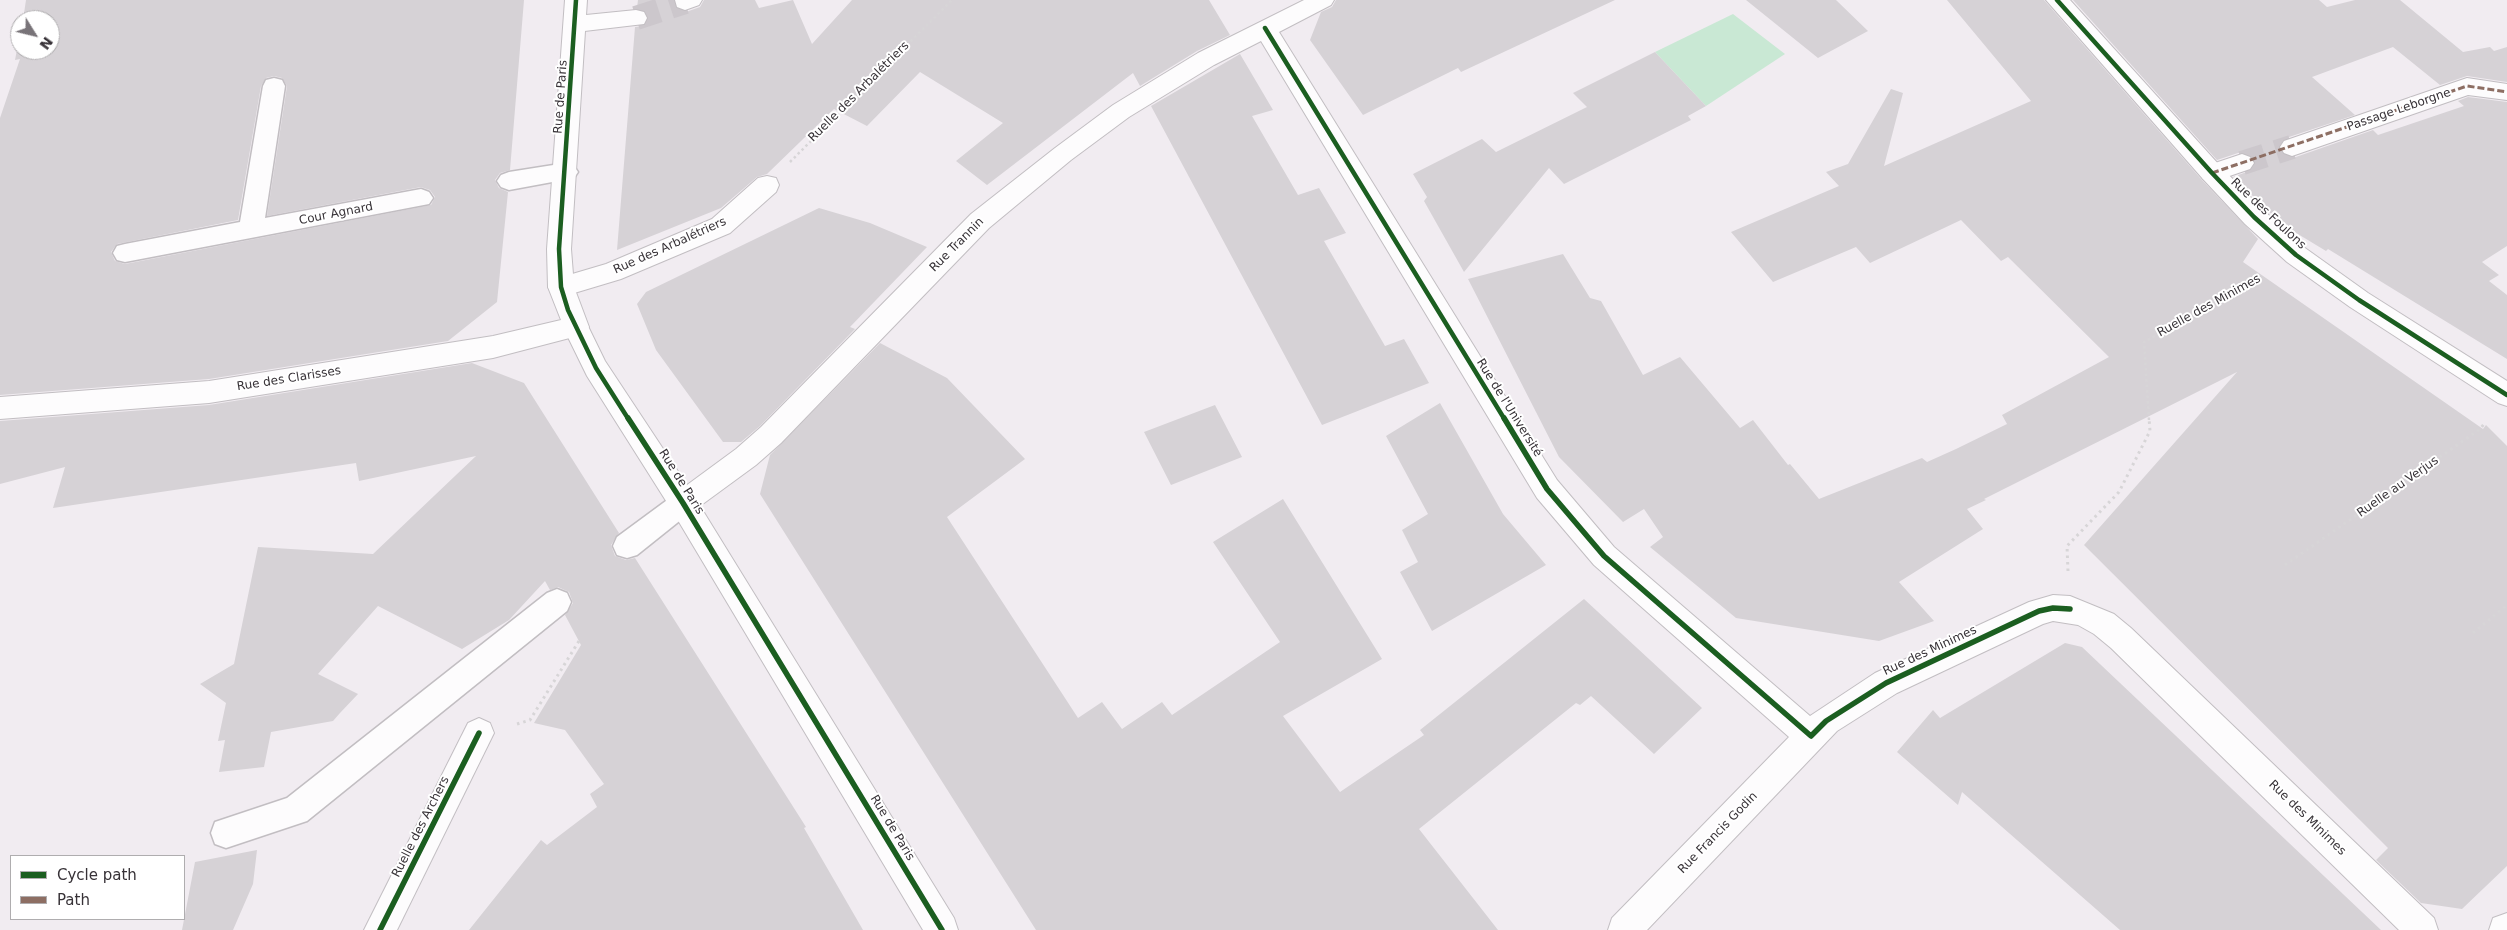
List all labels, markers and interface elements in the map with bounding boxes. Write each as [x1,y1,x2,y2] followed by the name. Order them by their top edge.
[10,10,60,60] north arrow
[36,34,56,53] text: N
[806,39,912,145] street label: Ruelle des Arbalétriers
[551,60,571,134] street label: Rue de Paris
[2345,85,2453,135] street label: Passage Leborgne
[2227,175,2309,253] street label: Rue des Foulons
[298,200,374,228] street label: Cour Agnard
[611,215,729,277] street label: Rue des Arbalétriers
[927,215,987,275] street label: Rue Trannin
[2155,272,2263,340] street label: Ruelle des Minimes
[1473,356,1545,460] street label: Rue de l'Université
[236,364,342,394] street label: Rue des Clarisses
[655,447,707,517] street label: Rue de Paris
[2354,454,2442,520] street label: Ruelle au Verjus
[1881,623,1979,679] street label: Rue des Minimes
[389,774,453,880] street label: Ruelle des Archers
[2265,778,2349,858] street label: Rue des Minimes
[1675,789,1761,877] street label: Rue Francis Godin
[867,793,917,863] street label: Rue de Paris
[10,855,185,920] legend
[57,866,137,884] text: Cycle path
[57,891,90,909] text: Path

